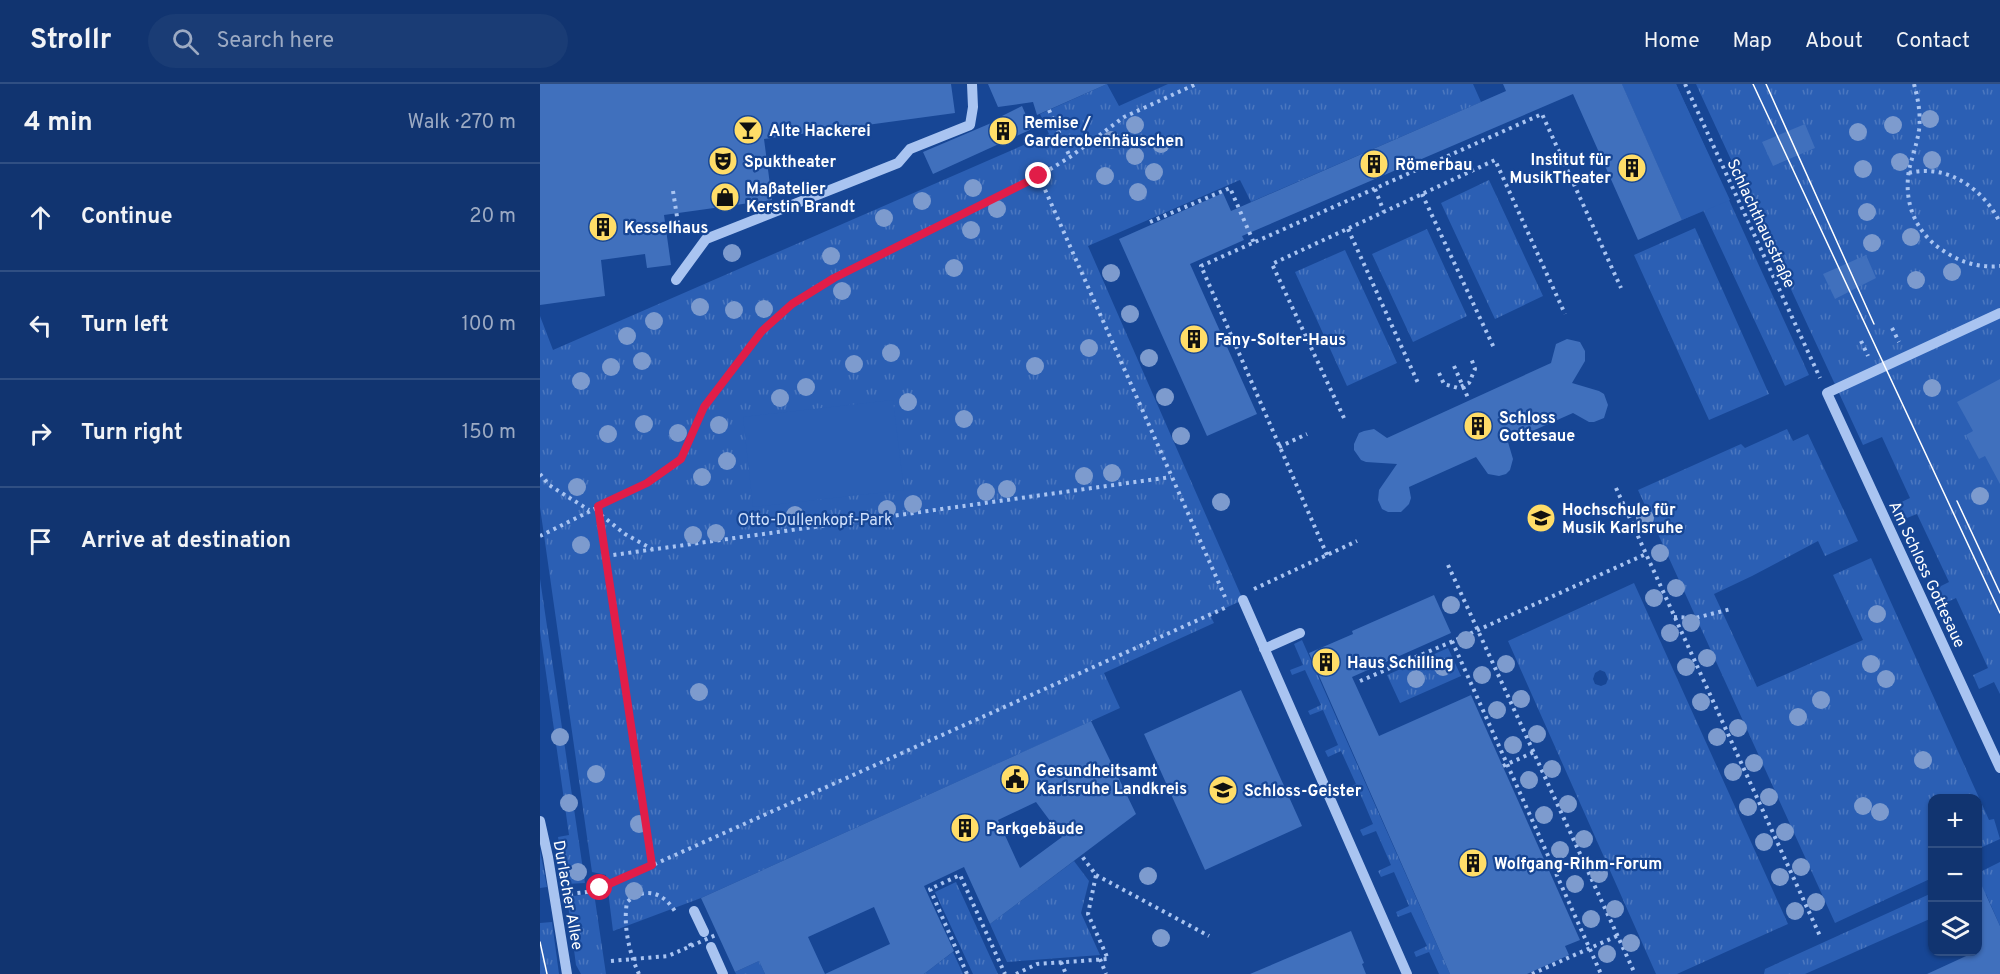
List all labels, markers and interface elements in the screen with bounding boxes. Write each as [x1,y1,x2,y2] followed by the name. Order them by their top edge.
[148,14,568,68] search box
[30,23,112,59] text: Strollr
[169,25,202,58] icon: search
[217,28,334,55] text: Search here
[1644,28,1700,55] text: Home
[1733,28,1772,55] text: Map
[1805,28,1863,55] text: About
[1896,28,1970,55] text: Contact
[24,107,93,140] text: 4 min
[408,110,516,136] text: Walk · 270 m
[732,114,764,146] bar icon: Alte Hackerei
[1024,114,1184,152] place label: Remise / Garderobenhäuschen
[987,115,1019,147] building icon: Remise / Garderobenhäuschen
[769,122,871,142] place label: Alte Hackerei
[707,145,739,177] theatre icon: Spuktheater
[1358,148,1390,180] building icon: Römerbau
[1510,151,1611,189] place label: Institut für MusikTheater
[1616,152,1648,184] building icon: Institut für MusikTheater
[744,153,837,173] place label: Spuktheater
[1395,156,1472,176] place label: Römerbau
[1722,156,1799,292] street label: Schlachthausstraße
[1025,162,1051,188] route end
[746,180,855,218] place label: Maßatelier Kerstin Brandt
[709,181,741,213] shop icon: Maßatelier Kerstin Brandt
[24,201,57,234] icon: ahead
[81,204,172,231] text: Continue
[469,204,516,230] text: 20 m
[587,211,619,243] building icon: Kesselhaus
[624,219,708,239] place label: Kesselhaus
[24,309,57,342] icon: left
[81,312,169,339] text: Turn left
[461,312,516,338] text: 100 m
[1178,323,1210,355] building icon: Fany-Solter-Haus
[1215,331,1346,351] place label: Fany-Solter-Haus
[1499,409,1575,447] place label: Schloss Gottesaue
[1462,410,1494,442] building icon: Schloss Gottesaue
[24,417,57,450] icon: right
[81,420,183,447] text: Turn right
[462,420,516,446] text: 150 m
[1883,498,1969,651] street label: Am Schloss Gottesaue
[1562,501,1683,539] place label: Hochschule für Musik Karlsruhe
[1525,502,1557,534] school or university icon: Hochschule für Musik Karlsruhe
[737,511,893,531] park label: Otto-Dullenkopf-Park
[24,525,57,558] icon: arrive
[81,528,291,555] text: Arrive at destination
[1310,646,1342,678] building icon: Haus Schilling
[1347,654,1454,674] place label: Haus Schilling
[1036,762,1187,800] place label: Gesundheitsamt Karlsruhe Landkreis
[999,763,1031,795] public building icon: Gesundheitsamt Karlsruhe Landkreis
[1207,774,1239,806] school or university icon: Schloss-Geister
[1244,782,1362,802] place label: Schloss-Geister
[1928,794,1982,956] map controls
[1928,794,1982,848] button: +
[949,812,981,844] building icon: Parkgebäude
[986,820,1084,840] place label: Parkgebäude
[548,839,587,952] street label: Durlacher Allee
[1457,847,1489,879] building icon: Wolfgang-Rihm-Forum
[1928,848,1982,902] button: −
[1494,855,1662,875] place label: Wolfgang-Rihm-Forum
[586,874,612,900] route start
[1928,902,1982,956] button: layers

